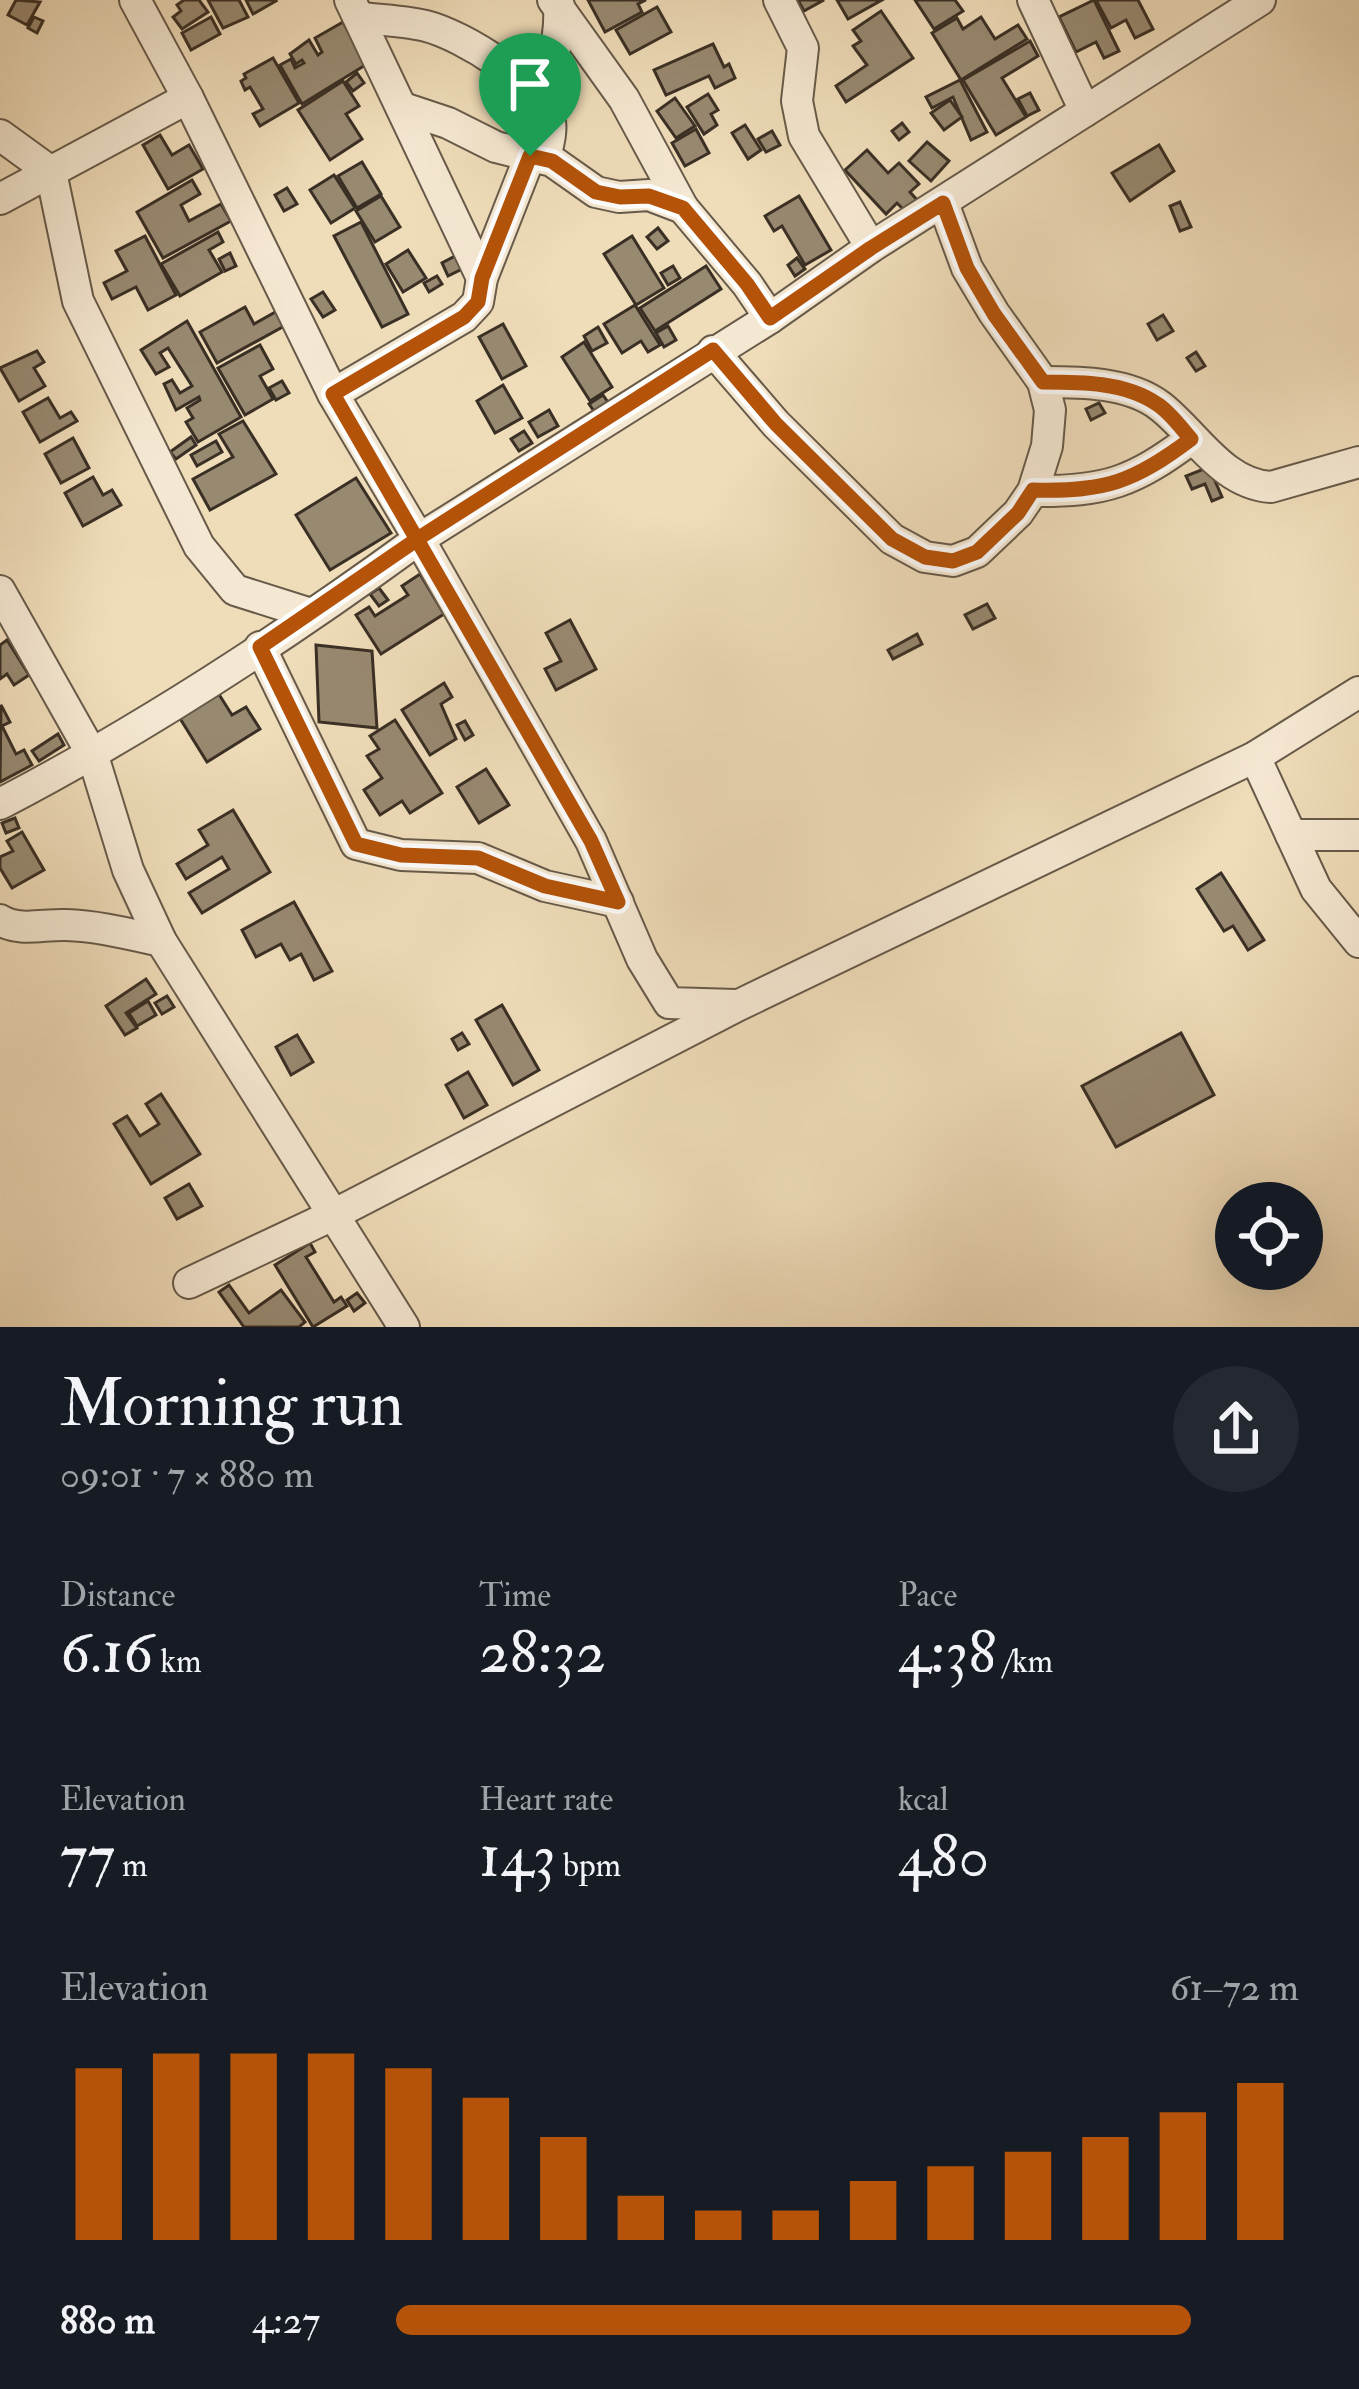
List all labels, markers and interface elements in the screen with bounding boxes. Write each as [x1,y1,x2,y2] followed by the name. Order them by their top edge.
[479,33,581,156] pin
[497,51,563,117] icon: arrive
[1215,1182,1323,1290] map controls
[1215,1182,1323,1290] button: locate
[60,1363,404,1446] text: Morning run
[1173,1366,1299,1492] button: share
[60,1450,314,1499] text: 09:01 · 7 × 880 m
[60,1575,175,1616] text: Distance
[479,1575,551,1616] text: Time
[898,1575,957,1616] text: Pace
[60,1616,153,1691] text: 6.16
[479,1616,606,1691] text: 28:32
[898,1616,996,1691] text: 4:38
[153,1641,202,1682] text: km
[996,1641,1053,1682] text: /km
[60,1779,186,1820] text: Elevation
[479,1779,613,1820] text: Heart rate
[898,1779,949,1820] text: kcal
[60,1820,115,1895] text: 77
[479,1820,556,1895] text: 143
[898,1820,989,1895] text: 480
[115,1845,148,1886] text: m
[556,1845,621,1886] text: bpm
[60,1963,209,2012] text: Elevation
[1170,1963,1299,2012] text: 61–72 m
[60,2296,155,2345] text: 880 m
[252,2296,320,2345] text: 4:27

